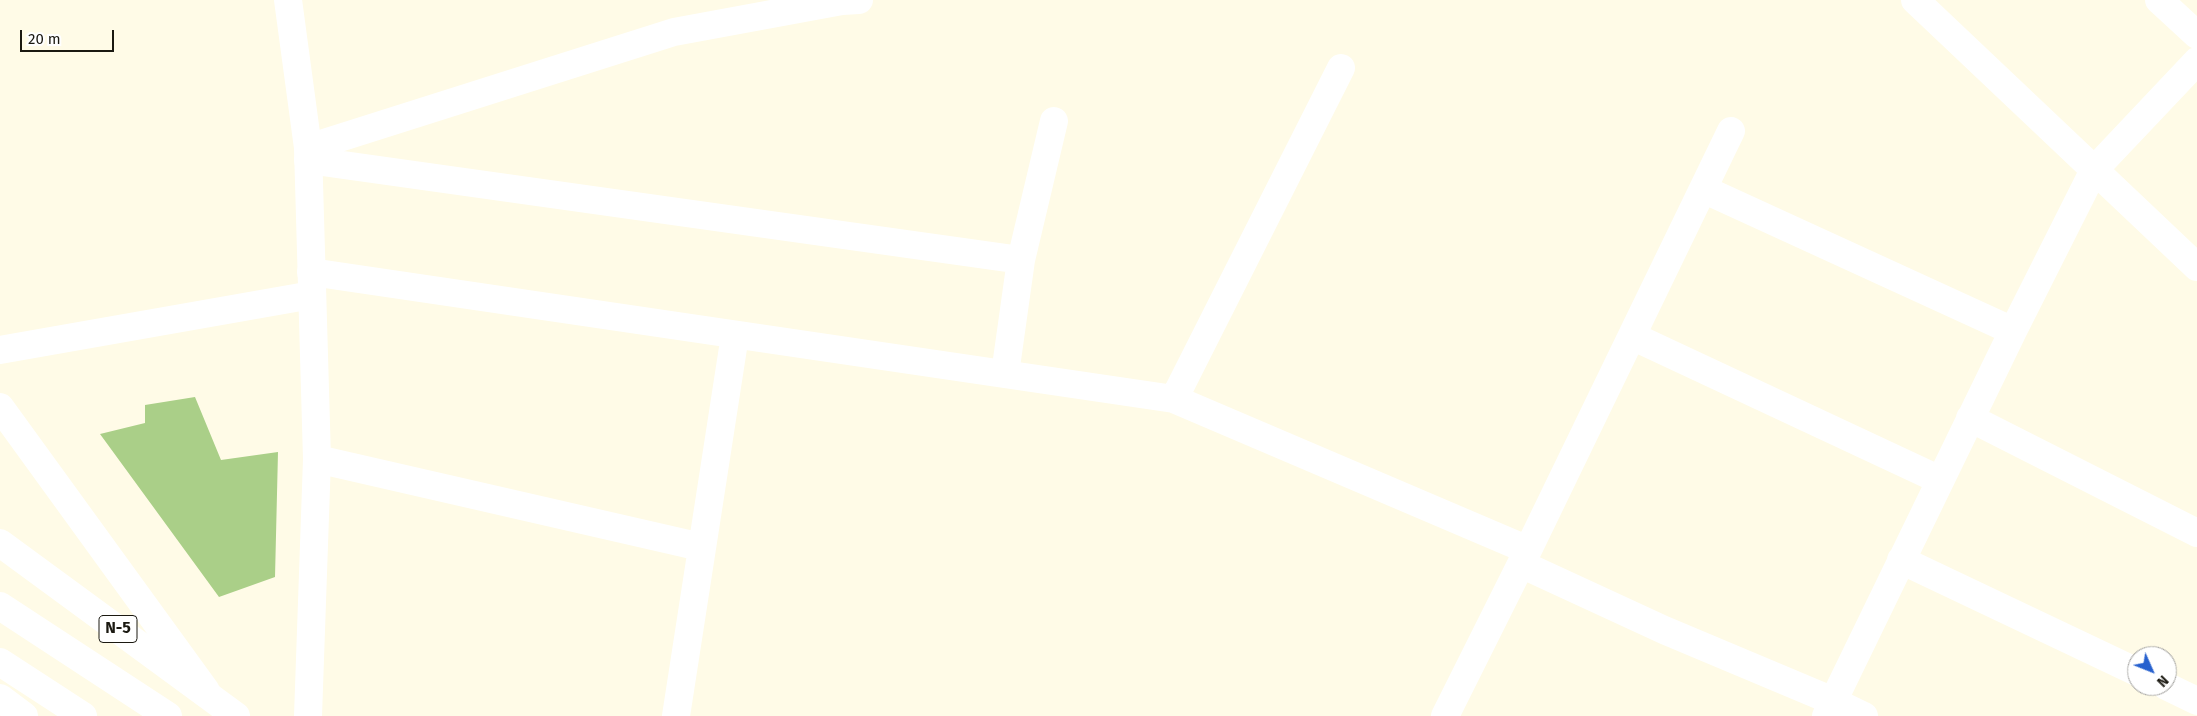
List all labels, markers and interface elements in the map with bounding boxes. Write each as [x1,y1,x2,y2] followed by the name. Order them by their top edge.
[22,20,116,52] scale bar
[28,30,61,48] text: 20 m
[99,616,137,642] road number: N-5
[2127,646,2177,696] north arrow
[2153,672,2172,690] text: N

